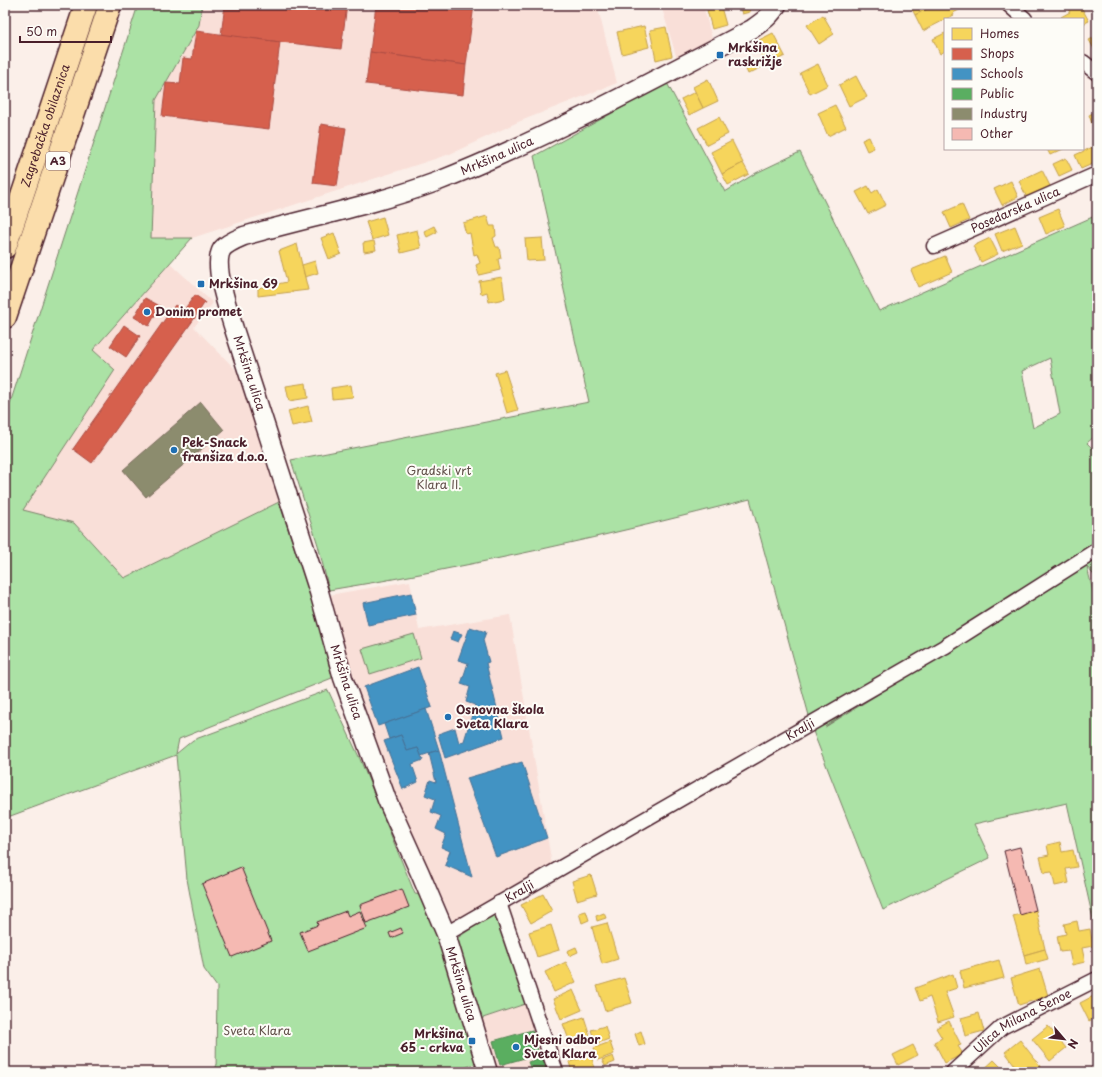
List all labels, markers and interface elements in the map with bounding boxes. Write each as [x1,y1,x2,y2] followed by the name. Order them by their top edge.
[20,18,111,44] scale bar
[944,18,1084,150] legend
[26,22,57,40] text: 50 m
[980,24,1019,42] text: Homes
[728,38,782,70] place label: Mrkšina raskrižje
[980,44,1015,62] text: Shops
[715,50,725,60] marker: Mrkšina raskrižje
[16,61,74,189] street label: Zagrebačka obilaznica
[980,64,1024,82] text: Schools
[980,84,1014,102] text: Public
[980,104,1028,122] text: Industry
[980,124,1013,142] text: Other
[457,131,536,179] street label: Mrkšina ulica
[46,152,70,170] road number: A3
[968,181,1063,237] street label: Posedarska ulica
[209,274,278,292] place label: Mrkšina 69
[196,279,206,289] marker: Mrkšina 69
[155,302,242,320] place label: Donim promet
[142,307,152,317] marker: Donim promet
[229,333,271,413] street label: Mrkšina ulica
[182,433,268,465] place label: Pek-Snack franšiza d.o.o.
[169,445,179,455] marker: Pek-Snack franšiza d.o.o.
[407,461,472,493] park label: Gradski vrt Klara II.
[326,642,368,722] street label: Mrkšina ulica
[456,700,544,732] place label: Osnovna škola Sveta Klara
[443,712,453,722] marker: Osnovna škola Sveta Klara
[782,713,818,744] street label: Kralji
[501,875,537,906] street label: Kralji
[442,944,482,1024] street label: Mrkšina ulica
[969,983,1074,1057] street label: Ulica Milana Šenoe
[1044,1019,1084,1059] north arrow
[223,1021,291,1039] park label: Sveta Klara
[400,1024,465,1056] place label: Mrkšina 65 - crkva
[524,1030,601,1062] place label: Mjesni odbor Sveta Klara
[467,1036,477,1046] marker: Mrkšina 65 - crkva
[1064,1036,1083,1052] text: N
[511,1042,521,1052] marker: Mjesni odbor Sveta Klara

